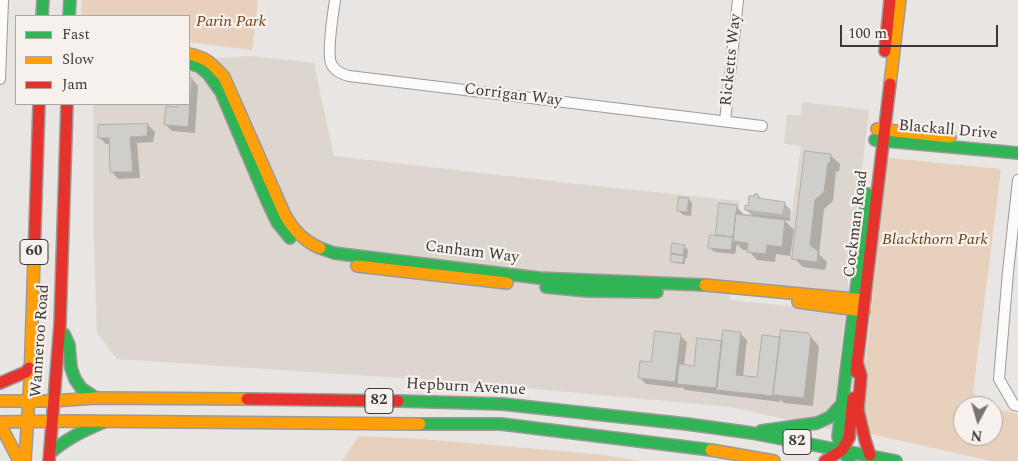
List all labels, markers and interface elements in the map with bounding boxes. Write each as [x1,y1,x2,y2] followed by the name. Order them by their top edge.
[196,13,266,33] park label: Parin Park
[718,13,746,107] street label: Ricketts Way
[15,15,190,105] legend
[843,15,1000,47] scale bar
[848,22,887,45] text: 100 m
[62,23,90,46] text: Fast
[62,48,94,71] text: Slow
[62,73,88,96] text: Jam
[463,80,563,112] street label: Corrigan Way
[898,117,998,145] street label: Blackall Drive
[841,169,873,279] street label: Cockman Road
[882,231,988,251] park label: Blackthorn Park
[424,238,520,268] street label: Canham Way
[20,240,48,264] road number: 60
[27,284,55,398] street label: Wanneroo Road
[406,375,526,401] street label: Hepburn Avenue
[365,388,393,414] road number: 82
[953,396,1003,446] north arrow
[970,424,983,446] text: N
[783,430,811,454] road number: 82

